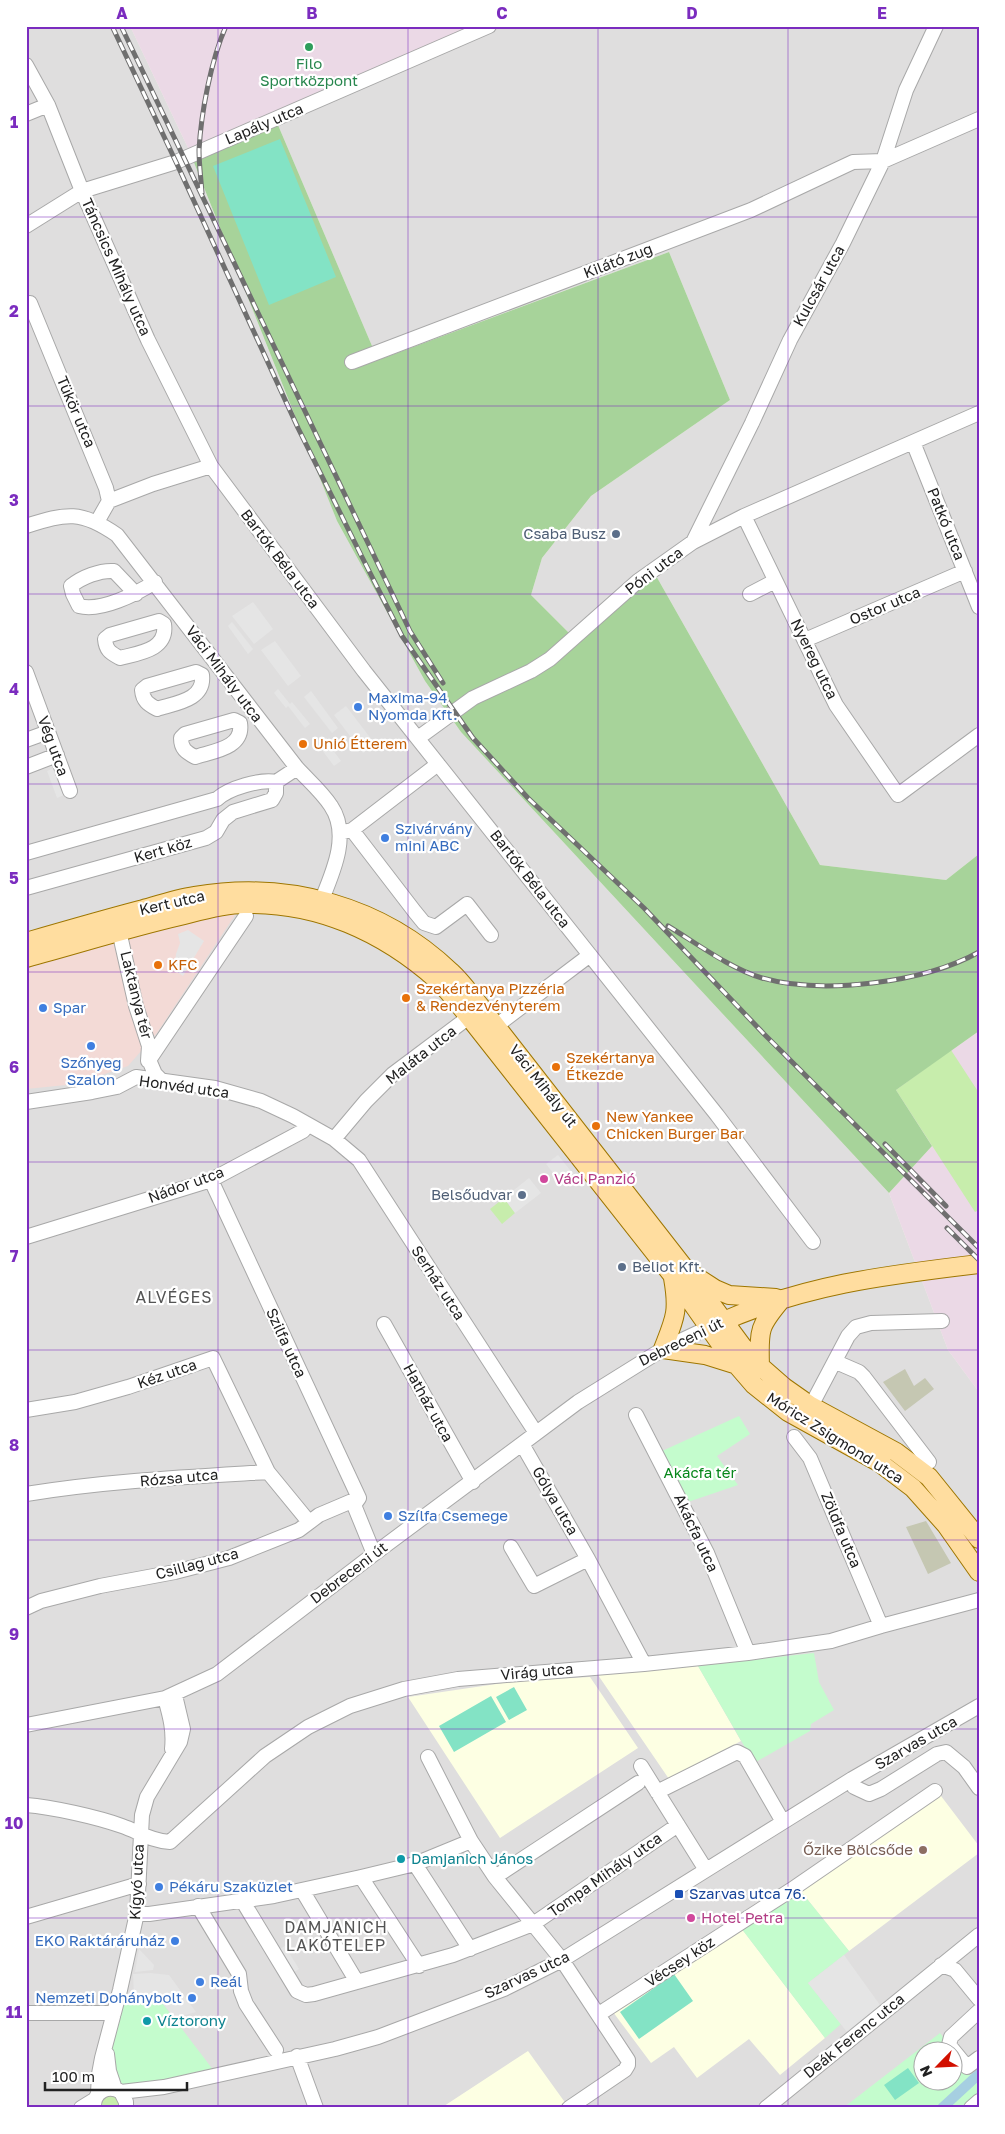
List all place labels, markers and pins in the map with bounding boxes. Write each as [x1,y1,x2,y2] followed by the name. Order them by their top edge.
[303,41,315,53] marker: Filo Sportközpont
[260,54,358,89] place label: Filo Sportközpont
[523,524,606,542] place label: Csaba Busz
[610,528,622,540] marker: Csaba Busz
[368,688,458,723] place label: Maxima-94 Nyomda Kft.
[352,701,364,713] marker: Maxima-94 Nyomda Kft.
[313,734,407,752] place label: Unió Étterem
[297,738,309,750] marker: Unió Étterem
[395,819,473,854] place label: Szivárvány mini ABC
[379,832,391,844] marker: Szivárvány mini ABC
[168,955,197,973] place label: KFC
[152,959,164,971] marker: KFC
[416,979,565,1014] place label: Szekértanya Pizzéria & Rendezvényterem
[400,992,412,1004] marker: Szekértanya Pizzéria & Rendezvényterem
[53,998,86,1016] place label: Spar
[37,1002,49,1014] marker: Spar
[85,1040,97,1052] marker: Szőnyeg Szalon
[566,1048,655,1083] place label: Szekértanya Étkezde
[60,1053,122,1088] place label: Szőnyeg Szalon
[550,1061,562,1073] marker: Szekértanya Étkezde
[606,1107,744,1142] place label: New Yankee Chicken Burger Bar
[590,1120,602,1132] marker: New Yankee Chicken Burger Bar
[554,1169,636,1187] place label: Váci Panzió
[538,1173,550,1185] marker: Váci Panzió
[431,1185,512,1203] place label: Belsőudvar
[516,1189,528,1201] marker: Belsőudvar
[632,1257,705,1275] place label: Beliot Kft.
[616,1261,628,1273] marker: Beliot Kft.
[398,1506,508,1524] place label: Szílfa Csemege
[382,1510,394,1522] marker: Szílfa Csemege
[803,1840,913,1858] place label: Őzike Bölcsőde
[917,1844,929,1856] marker: Őzike Bölcsőde
[411,1849,533,1867] place label: Damjanich János
[395,1853,407,1865] marker: Damjanich János
[169,1877,293,1895] place label: Pékáru Szaküzlet
[153,1881,165,1893] marker: Pékáru Szaküzlet
[689,1884,806,1902] place label: Szarvas utca 76.
[673,1888,685,1900] marker: Szarvas utca 76.
[701,1908,783,1926] place label: Hotel Petra
[685,1912,697,1924] marker: Hotel Petra
[35,1931,165,1949] place label: EKO Raktáráruház
[169,1935,181,1947] marker: EKO Raktáráruház
[210,1972,242,1990] place label: Reál
[194,1976,206,1988] marker: Reál
[35,1988,182,2006] place label: Nemzeti Dohánybolt
[186,1992,198,2004] marker: Nemzeti Dohánybolt
[157,2011,227,2029] place label: Víztorony
[141,2015,153,2027] marker: Víztorony

